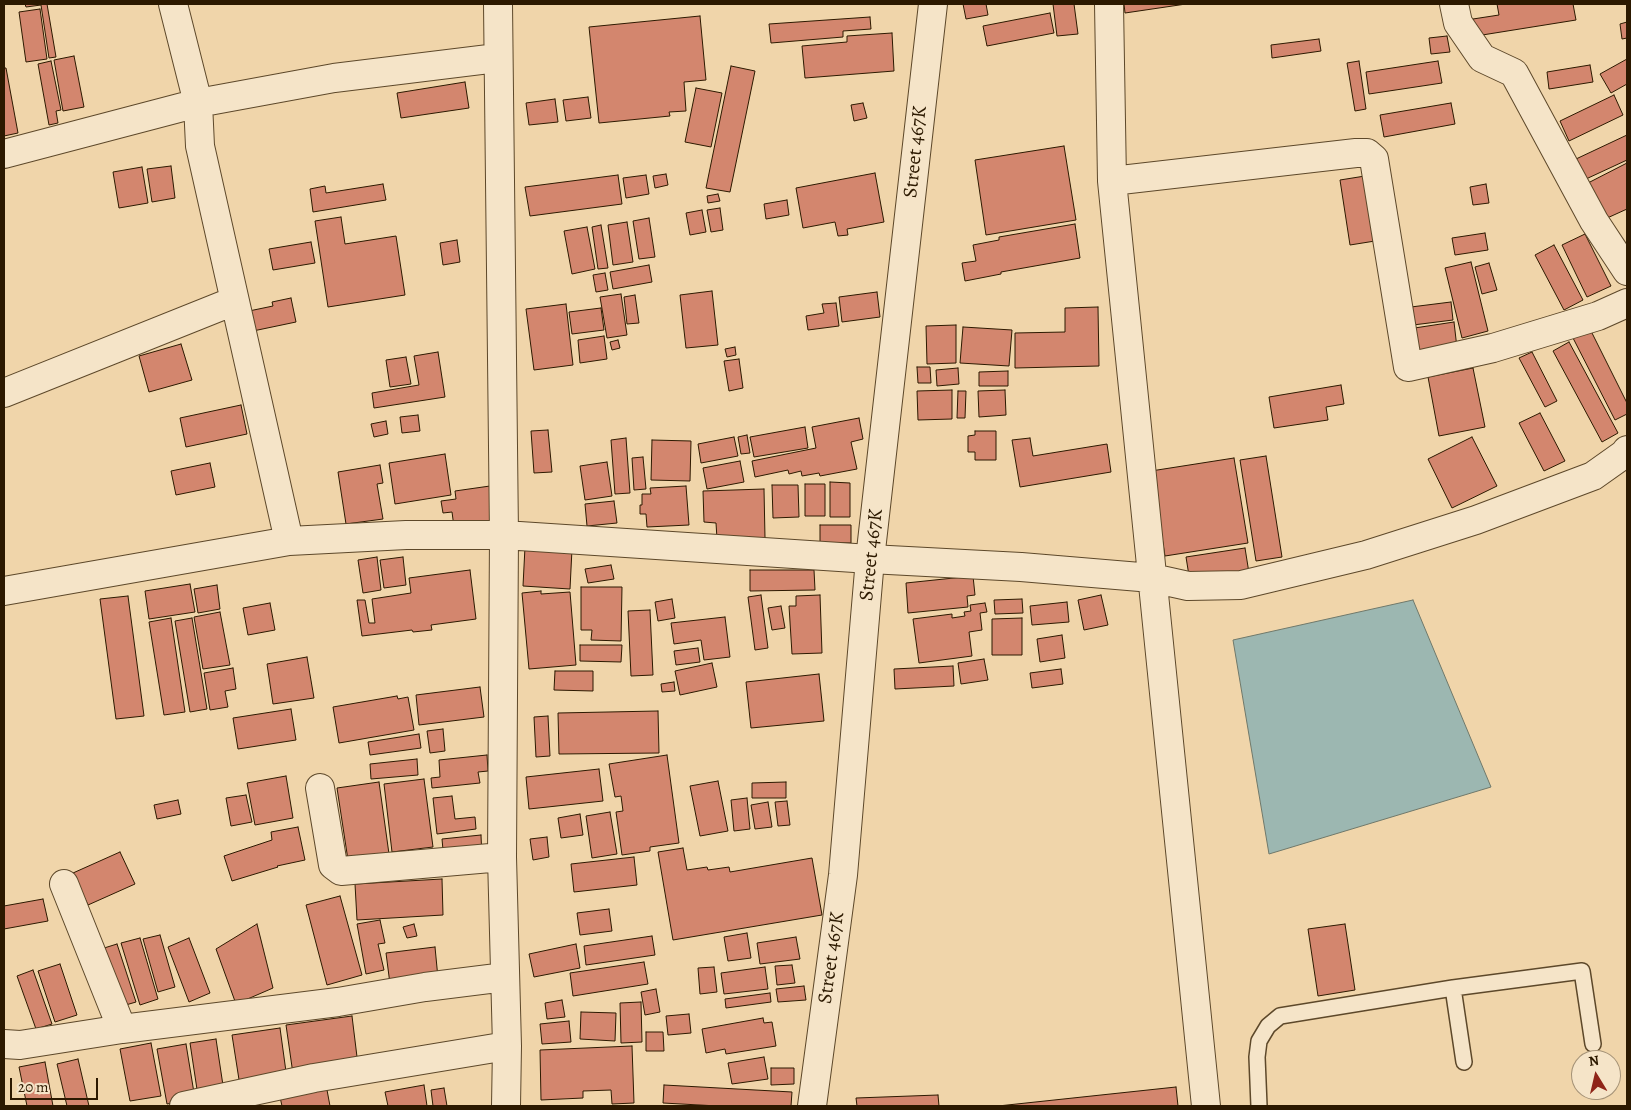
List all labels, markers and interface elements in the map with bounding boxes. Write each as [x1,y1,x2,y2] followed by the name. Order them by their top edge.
[899,105,933,199] street label: Street 467K
[855,508,889,602] street label: Street 467K
[814,911,850,1005] street label: Street 467K
[1571,1050,1621,1100] north arrow
[1587,1050,1600,1071] text: N
[12,1068,100,1100] scale bar
[18,1077,49,1097] text: 20 m

